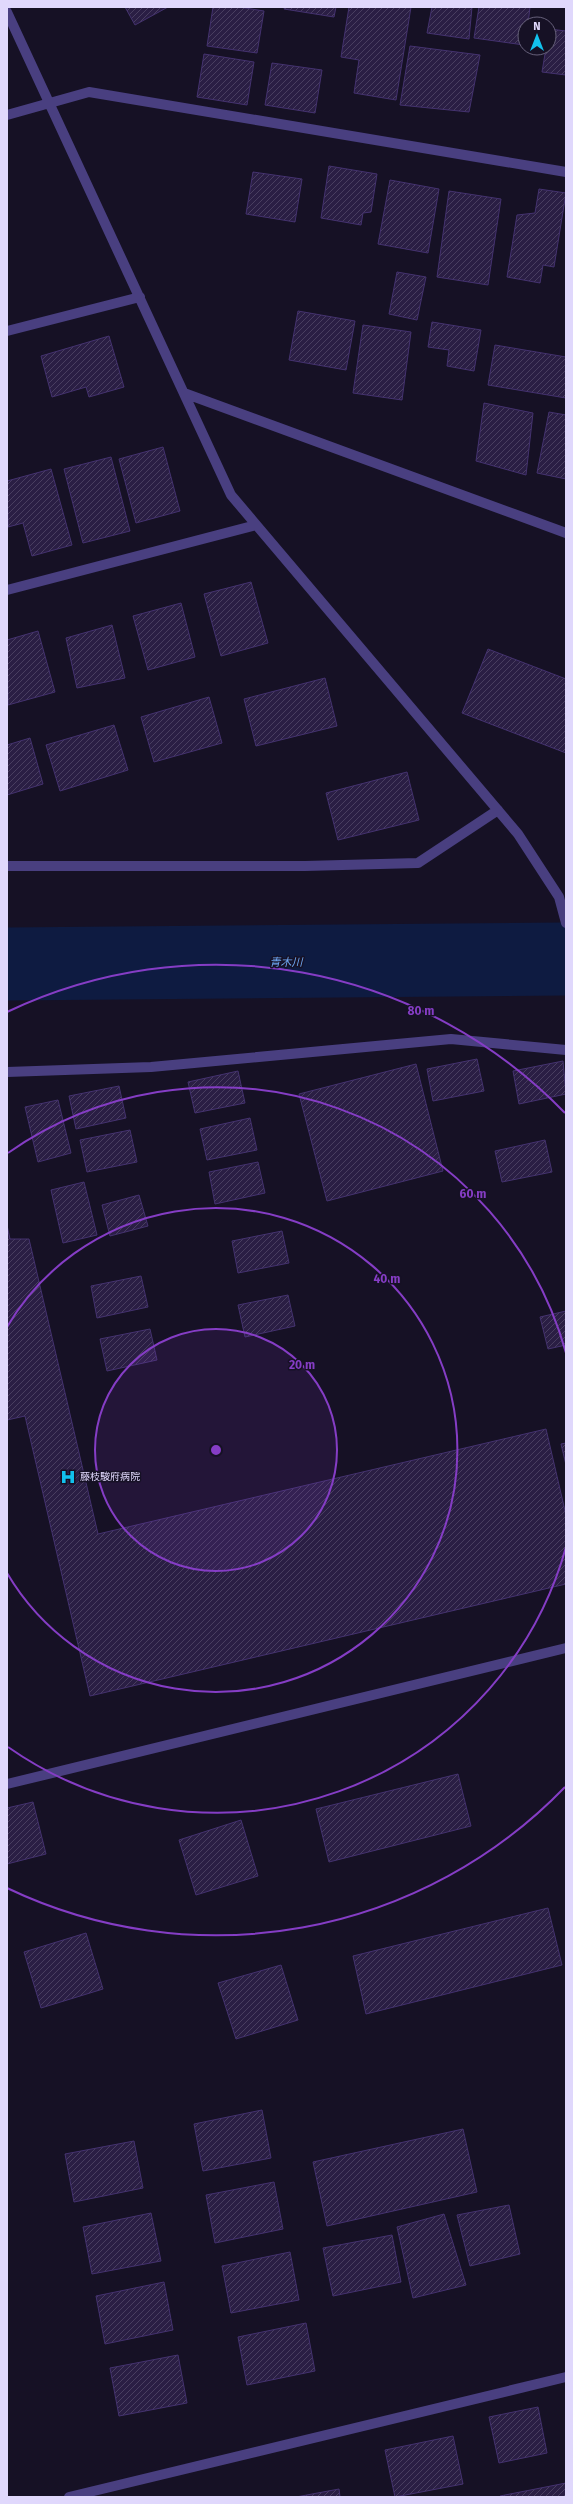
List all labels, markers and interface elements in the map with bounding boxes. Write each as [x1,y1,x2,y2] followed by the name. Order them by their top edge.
[517,16,557,56] north arrow
[533,20,541,33] text: N
[270,956,303,969] water label: 青木川
[408,1004,434,1018] text: 80 m
[460,1187,486,1201] text: 60 m
[374,1272,400,1286] text: 40 m
[289,1358,315,1372] text: 20 m
[209,1443,223,1457] centre of rings
[59,1468,77,1486] hospital icon: 藤枝駿府病院
[80,1471,140,1483] place label: 藤枝駿府病院

